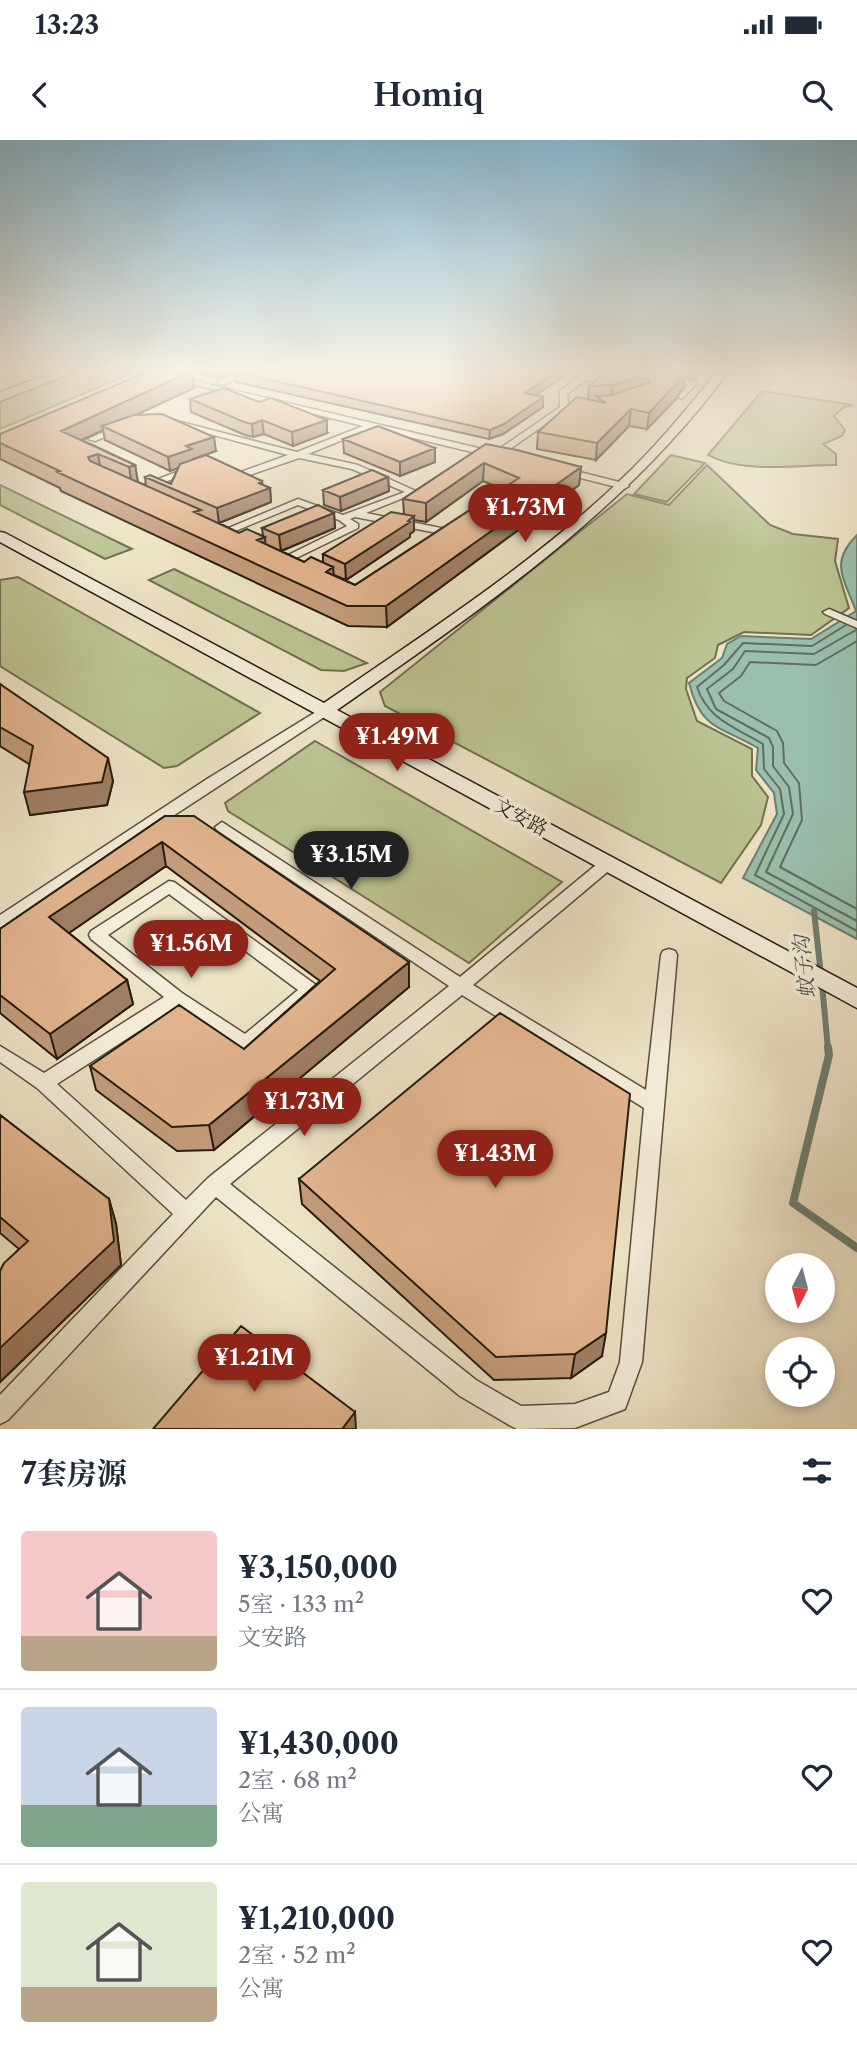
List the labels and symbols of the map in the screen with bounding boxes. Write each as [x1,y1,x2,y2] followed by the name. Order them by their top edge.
[468,484,582,544] pin: ¥1.73M
[340,714,454,773] pin: ¥1.49M
[490,793,552,841] street label: 文安路
[294,832,408,891] pin: ¥3.15M
[134,920,248,980] pin: ¥1.56M
[788,931,820,1000] water label: 蚊子沟
[247,1079,361,1138] pin: ¥1.73M
[438,1130,552,1190] pin: ¥1.43M
[765,1253,835,1323] north arrow
[197,1334,311,1394] pin: ¥1.21M

